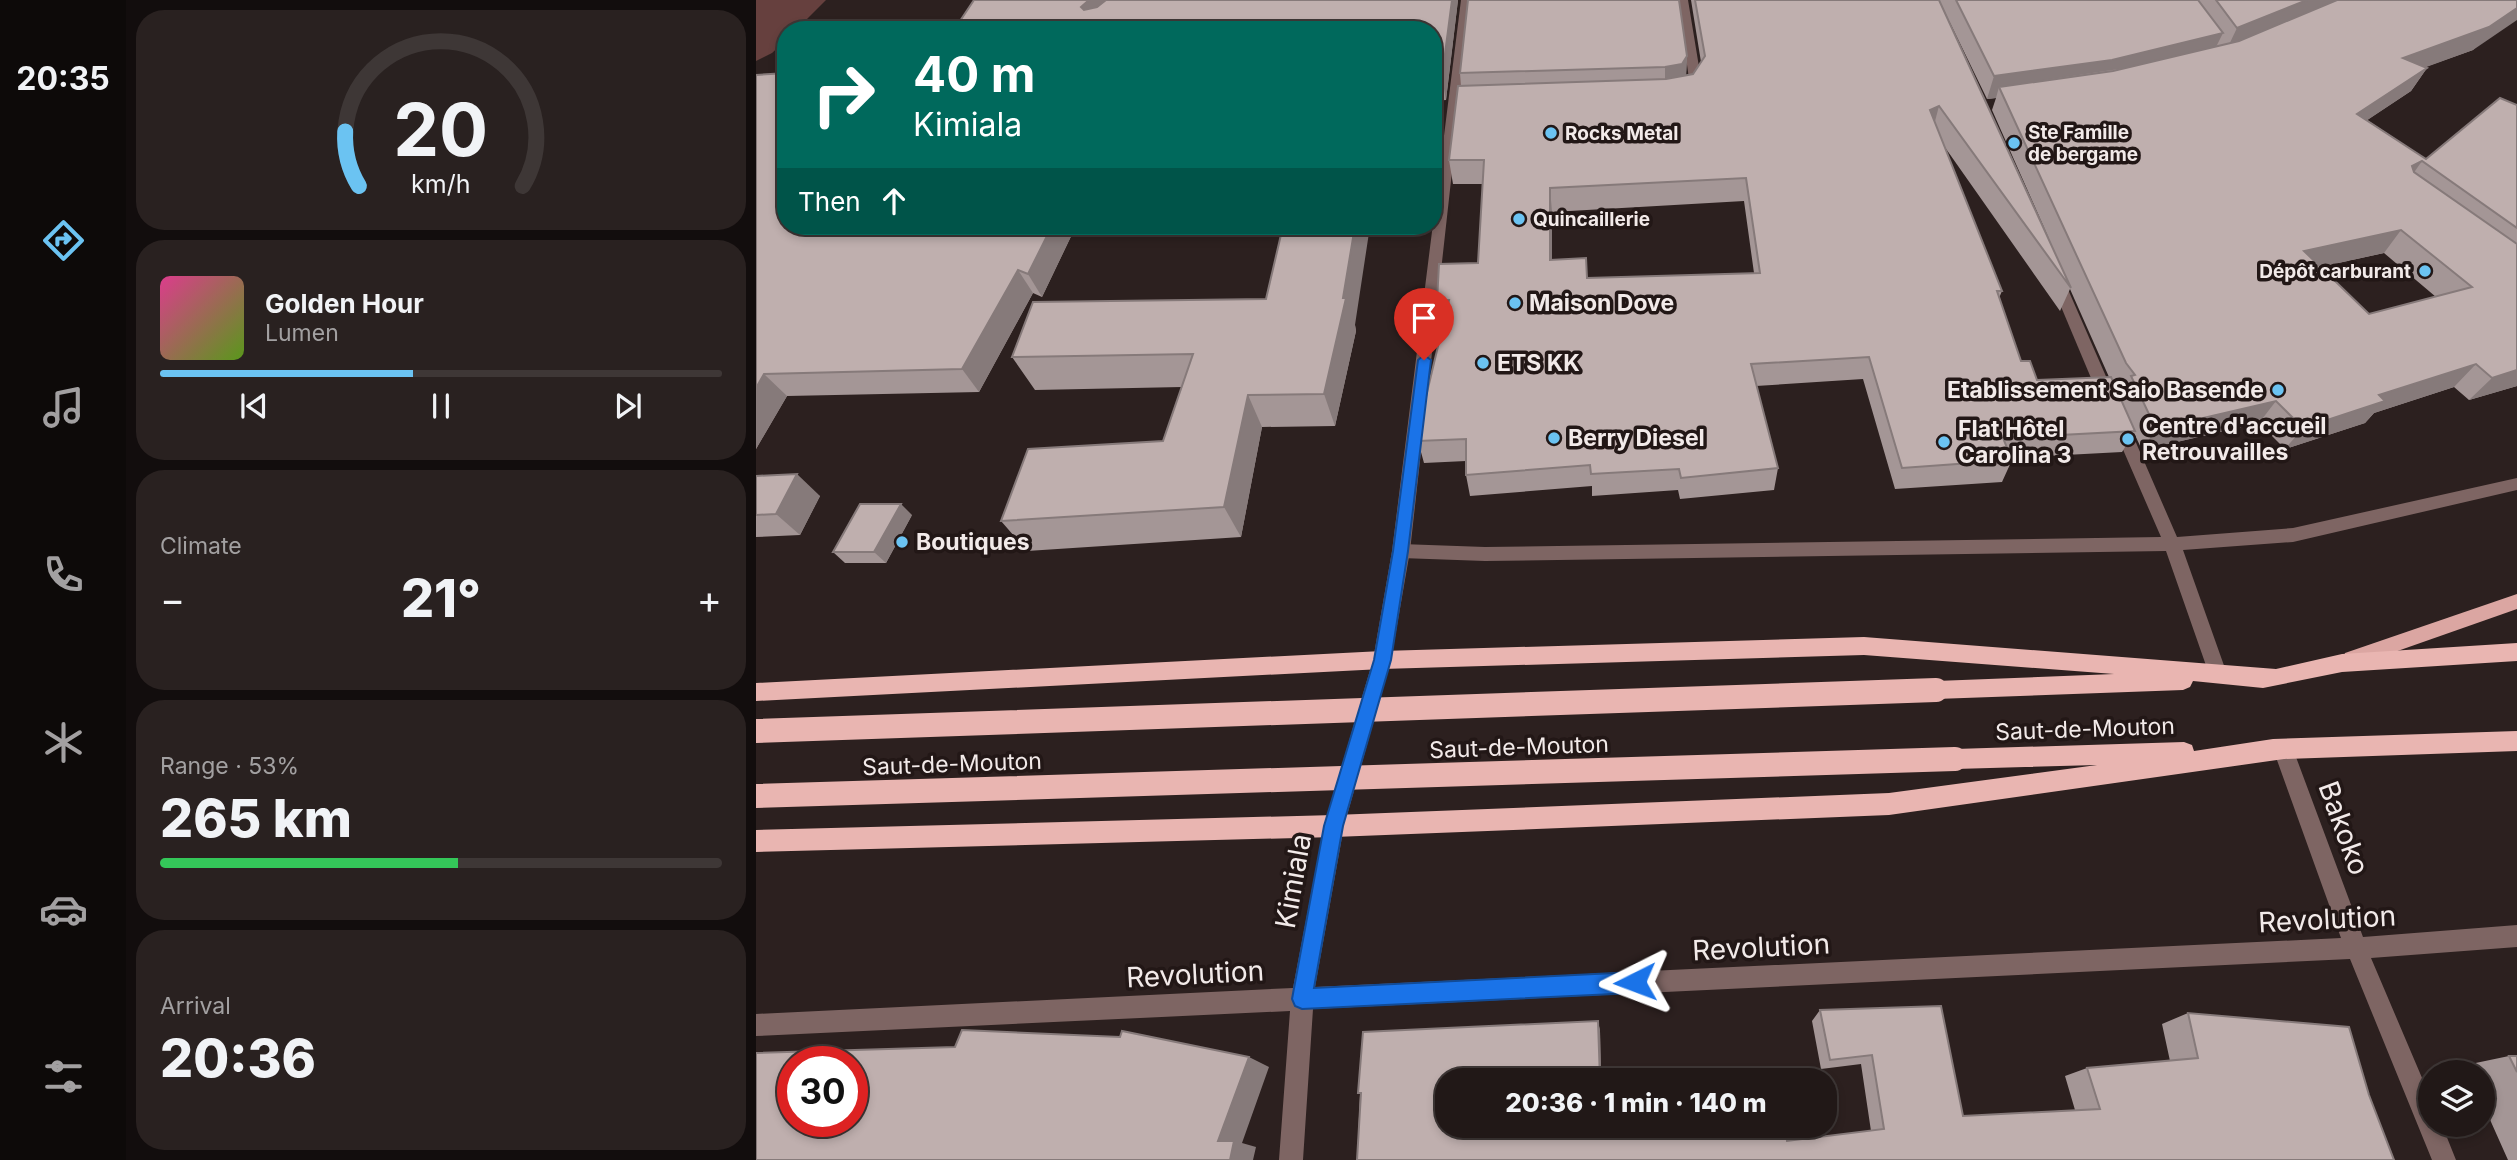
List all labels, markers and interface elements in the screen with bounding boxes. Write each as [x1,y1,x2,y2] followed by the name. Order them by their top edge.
[913,45,1036,104] text: 40 m
[798,49,889,140] icon: right
[16,59,110,98] text: 20:35
[394,85,488,174] text: 20
[913,105,1022,144] text: Kimiala
[2028,121,2138,166] place label: Ste Famille de bergame
[1565,122,1679,145] place label: Rocks Metal
[1543,125,1559,141] marker: Rocks Metal
[2006,135,2022,151] marker: Ste Famille de bergame
[411,169,471,199] text: km/h
[875,182,913,220] icon: ahead
[798,186,861,217] text: Then
[1533,208,1650,231] place label: Quincaillerie
[1511,211,1527,227] marker: Quincaillerie
[39,216,88,265] icon: directions
[2259,260,2411,283] place label: Dépôt carburant
[2417,263,2433,279] marker: Dépôt carburant
[265,288,424,319] text: Golden Hour
[1394,288,1454,360] pin
[1529,289,1674,317] place label: Maison Dove
[1507,295,1523,311] marker: Maison Dove
[1405,299,1443,337] icon: arrive
[265,319,339,347] text: Lumen
[1497,349,1580,377] place label: ETS KK
[1475,355,1491,371] marker: ETS KK
[1947,376,2264,404] place label: Etablissement Saio Basende
[2270,382,2286,398] marker: Etablissement Saio Basende
[39,383,88,432] icon: music
[235,387,273,425] icon: previous
[422,387,460,425] icon: pause
[609,387,647,425] icon: next
[2142,412,2327,466] place label: Centre d'accueil Retrouvailles
[1958,415,2072,469] place label: Flat Hôtel Carolina 3
[1568,424,1705,452] place label: Berry Diesel
[1546,430,1562,446] marker: Berry Diesel
[2120,431,2136,447] marker: Centre d'accueil Retrouvailles
[1936,434,1952,450] marker: Flat Hôtel Carolina 3
[916,528,1030,556] place label: Boutiques
[160,532,242,560] text: Climate
[894,534,910,550] marker: Boutiques
[39,550,88,599] icon: phone
[401,567,481,630] text: 21°
[160,576,185,622] text: −
[697,576,722,622] text: +
[1995,712,2175,746] street label: Saut-de-Mouton
[39,718,88,767] icon: climate
[1429,730,1609,764] street label: Saut-de-Mouton
[862,747,1042,781] street label: Saut-de-Mouton
[160,752,299,780] text: Range · 53%
[2311,777,2377,879] street label: Bakoko
[160,787,352,850] text: 265 km
[1268,831,1318,931] street label: Kimiala
[39,885,88,934] icon: car
[2257,898,2397,940] street label: Revolution
[1691,926,1831,968] street label: Revolution
[1598,945,1672,1019] position arrow
[1125,953,1265,995] street label: Revolution
[160,992,231,1020] text: Arrival
[160,1027,316,1090] text: 20:36
[777,1046,868,1137] speed limit sign: 30
[39,1052,88,1101] icon: filters
[2418,1060,2495,1137] map controls
[2418,1060,2495,1137] button: layers
[1505,1087,1767,1118] text: 20:36 · 1 min · 140 m

